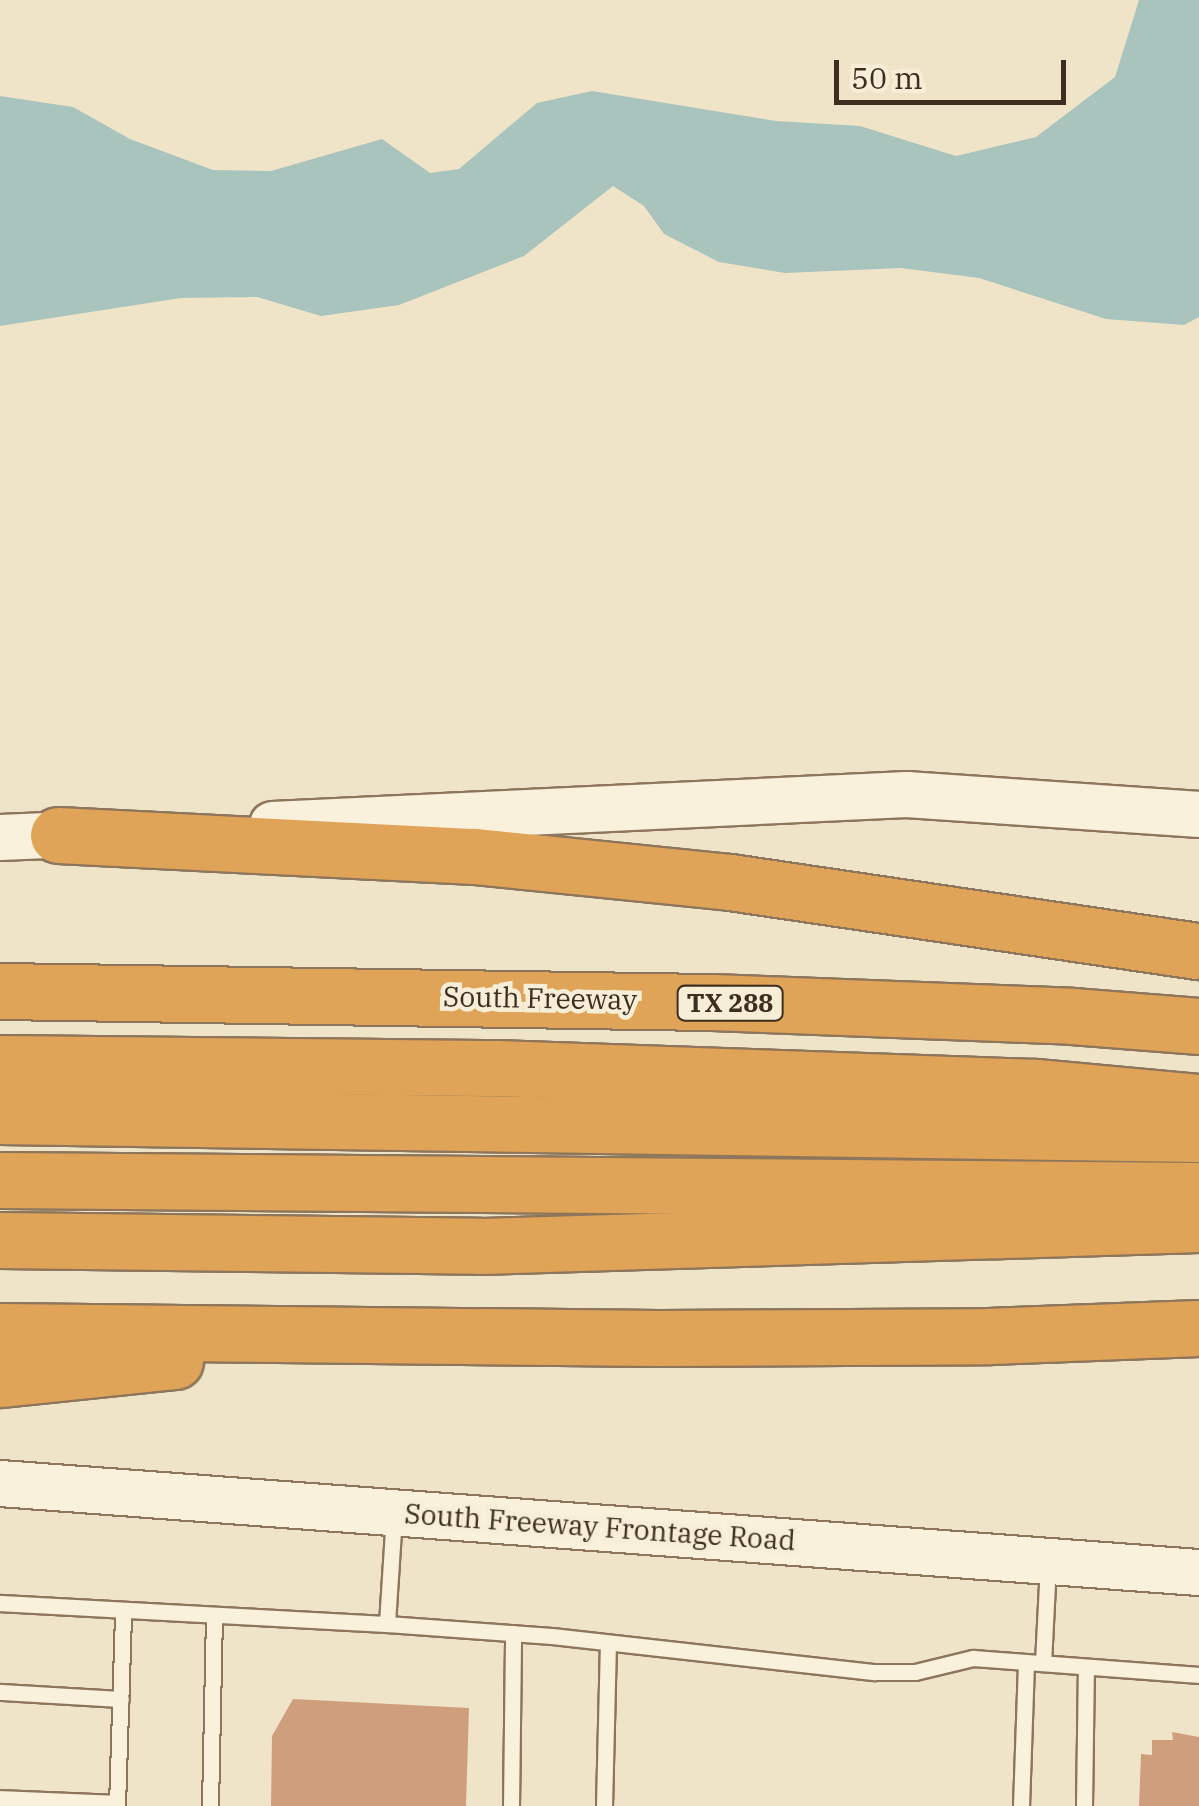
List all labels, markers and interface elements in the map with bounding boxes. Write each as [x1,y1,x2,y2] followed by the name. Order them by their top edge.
[839,40,1072,102] scale bar
[851,58,923,97] text: 50 m
[443,980,637,1016] street label: South Freeway
[675,983,785,1023] road number: TX 288
[403,1497,797,1557] street label: South Freeway Frontage Road

